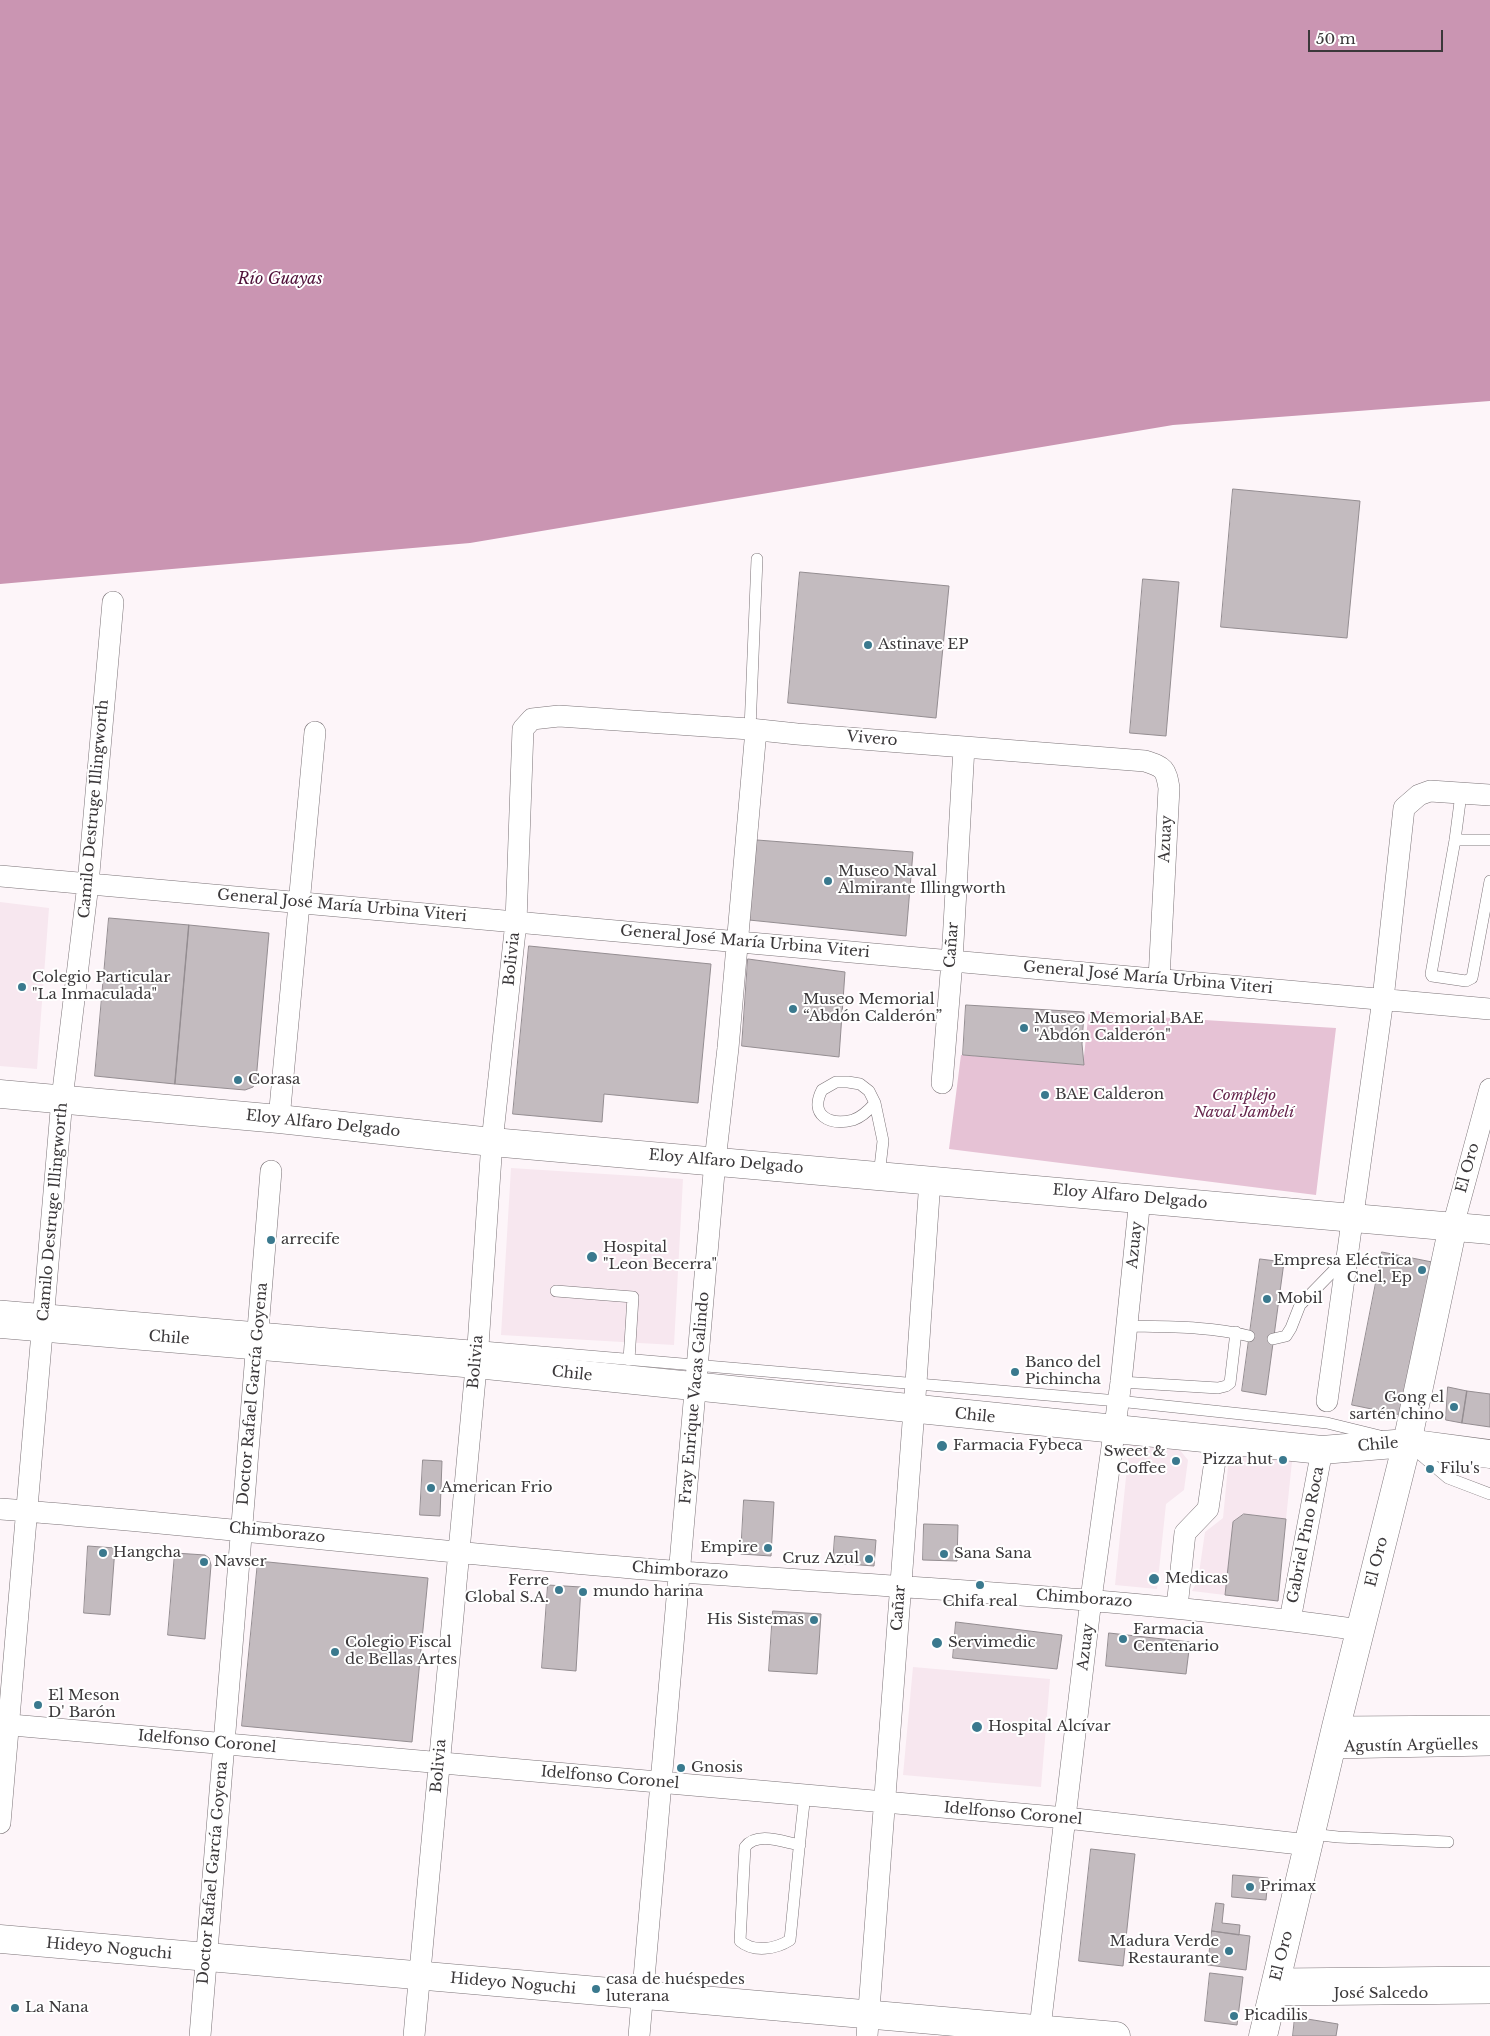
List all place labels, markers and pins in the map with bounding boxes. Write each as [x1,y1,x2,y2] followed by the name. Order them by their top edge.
[878,636,968,654] place label: Astinave EP
[862,639,874,651] marker: Astinave EP
[838,863,1006,898] place label: Museo Naval Almirante Illingworth
[822,875,834,887] marker: Museo Naval Almirante Illingworth
[32,969,170,1004] place label: Colegio Particular "La Inmaculada"
[16,981,28,993] marker: Colegio Particular "La Inmaculada"
[803,991,942,1026] place label: Museo Memorial “Abdón Calderón”
[787,1003,799,1015] marker: Museo Memorial “Abdón Calderón”
[1034,1010,1204,1045] place label: Museo Memorial BAE "Abdón Calderón"
[1018,1022,1030,1034] marker: Museo Memorial BAE "Abdón Calderón"
[248,1071,300,1089] place label: Corasa
[232,1074,244,1086] marker: Corasa
[1055,1086,1164,1104] place label: BAE Calderon
[1039,1089,1051,1101] marker: BAE Calderon
[281,1231,340,1249] place label: arrecife
[265,1234,277,1246] marker: arrecife
[603,1239,717,1274] place label: Hospital "Leon Becerra"
[585,1250,599,1264] marker: Hospital "Leon Becerra"
[1273,1252,1412,1287] place label: Empresa Eléctrica Cnel, Ep
[1416,1264,1428,1276] marker: Empresa Eléctrica Cnel, Ep
[1277,1290,1323,1308] place label: Mobil
[1261,1293,1273,1305] marker: Mobil
[1025,1354,1101,1389] place label: Banco del Pichincha
[1009,1366,1021,1378] marker: Banco del Pichincha
[1349,1389,1444,1424] place label: Gong el sartén chino
[1448,1401,1460,1413] marker: Gong el sartén chino
[953,1437,1083,1455] place label: Farmacia Fybeca
[935,1439,949,1453] marker: Farmacia Fybeca
[1104,1443,1166,1478] place label: Sweet & Coffee
[1202,1451,1273,1469] place label: Pizza hut
[1277,1454,1289,1466] marker: Pizza hut
[1170,1455,1182,1467] marker: Sweet & Coffee
[1440,1460,1480,1478] place label: Filu's
[1424,1463,1436,1475] marker: Filu's
[441,1479,553,1497] place label: American Frio
[425,1482,437,1494] marker: American Frio
[700,1539,758,1557] place label: Empire
[762,1542,774,1554] marker: Empire
[113,1544,181,1562] place label: Hangcha
[954,1545,1032,1563] place label: Sana Sana
[97,1547,109,1559] marker: Hangcha
[938,1548,950,1560] marker: Sana Sana
[782,1550,859,1568] place label: Cruz Azul
[214,1553,267,1571] place label: Navser
[863,1553,875,1565] marker: Cruz Azul
[198,1556,210,1568] marker: Navser
[1165,1570,1228,1588] place label: Medicas
[465,1572,549,1607] place label: Ferre Global S.A.
[1147,1572,1161,1586] marker: Medicas
[974,1579,986,1591] marker: Chifa real
[593,1583,703,1601] place label: mundo harina
[553,1584,565,1596] marker: Ferre Global S.A.
[577,1586,589,1598] marker: mundo harina
[942,1593,1018,1611] place label: Chifa real
[707,1611,804,1629] place label: His Sistemas
[808,1614,820,1626] marker: His Sistemas
[1133,1621,1219,1656] place label: Farmacia Centenario
[1117,1633,1129,1645] marker: Farmacia Centenario
[345,1634,457,1669] place label: Colegio Fiscal de Bellas Artes
[948,1634,1036,1652] place label: Servimedic
[930,1636,944,1650] marker: Servimedic
[329,1646,341,1658] marker: Colegio Fiscal de Bellas Artes
[48,1687,120,1722] place label: El Meson D' Barón
[32,1699,44,1711] marker: El Meson D' Barón
[988,1718,1111,1736] place label: Hospital Alcívar
[970,1720,984,1734] marker: Hospital Alcívar
[691,1759,743,1777] place label: Gnosis
[675,1762,687,1774] marker: Gnosis
[1260,1878,1316,1896] place label: Primax
[1244,1881,1256,1893] marker: Primax
[1110,1933,1219,1968] place label: Madura Verde Restaurante
[1223,1945,1235,1957] marker: Madura Verde Restaurante
[606,1971,745,2006] place label: casa de huéspedes luterana
[590,1983,602,1995] marker: casa de huéspedes luterana
[25,1999,88,2017] place label: La Nana
[9,2002,21,2014] marker: La Nana
[1244,2007,1308,2025] place label: Picadilis
[1228,2010,1240,2022] marker: Picadilis

